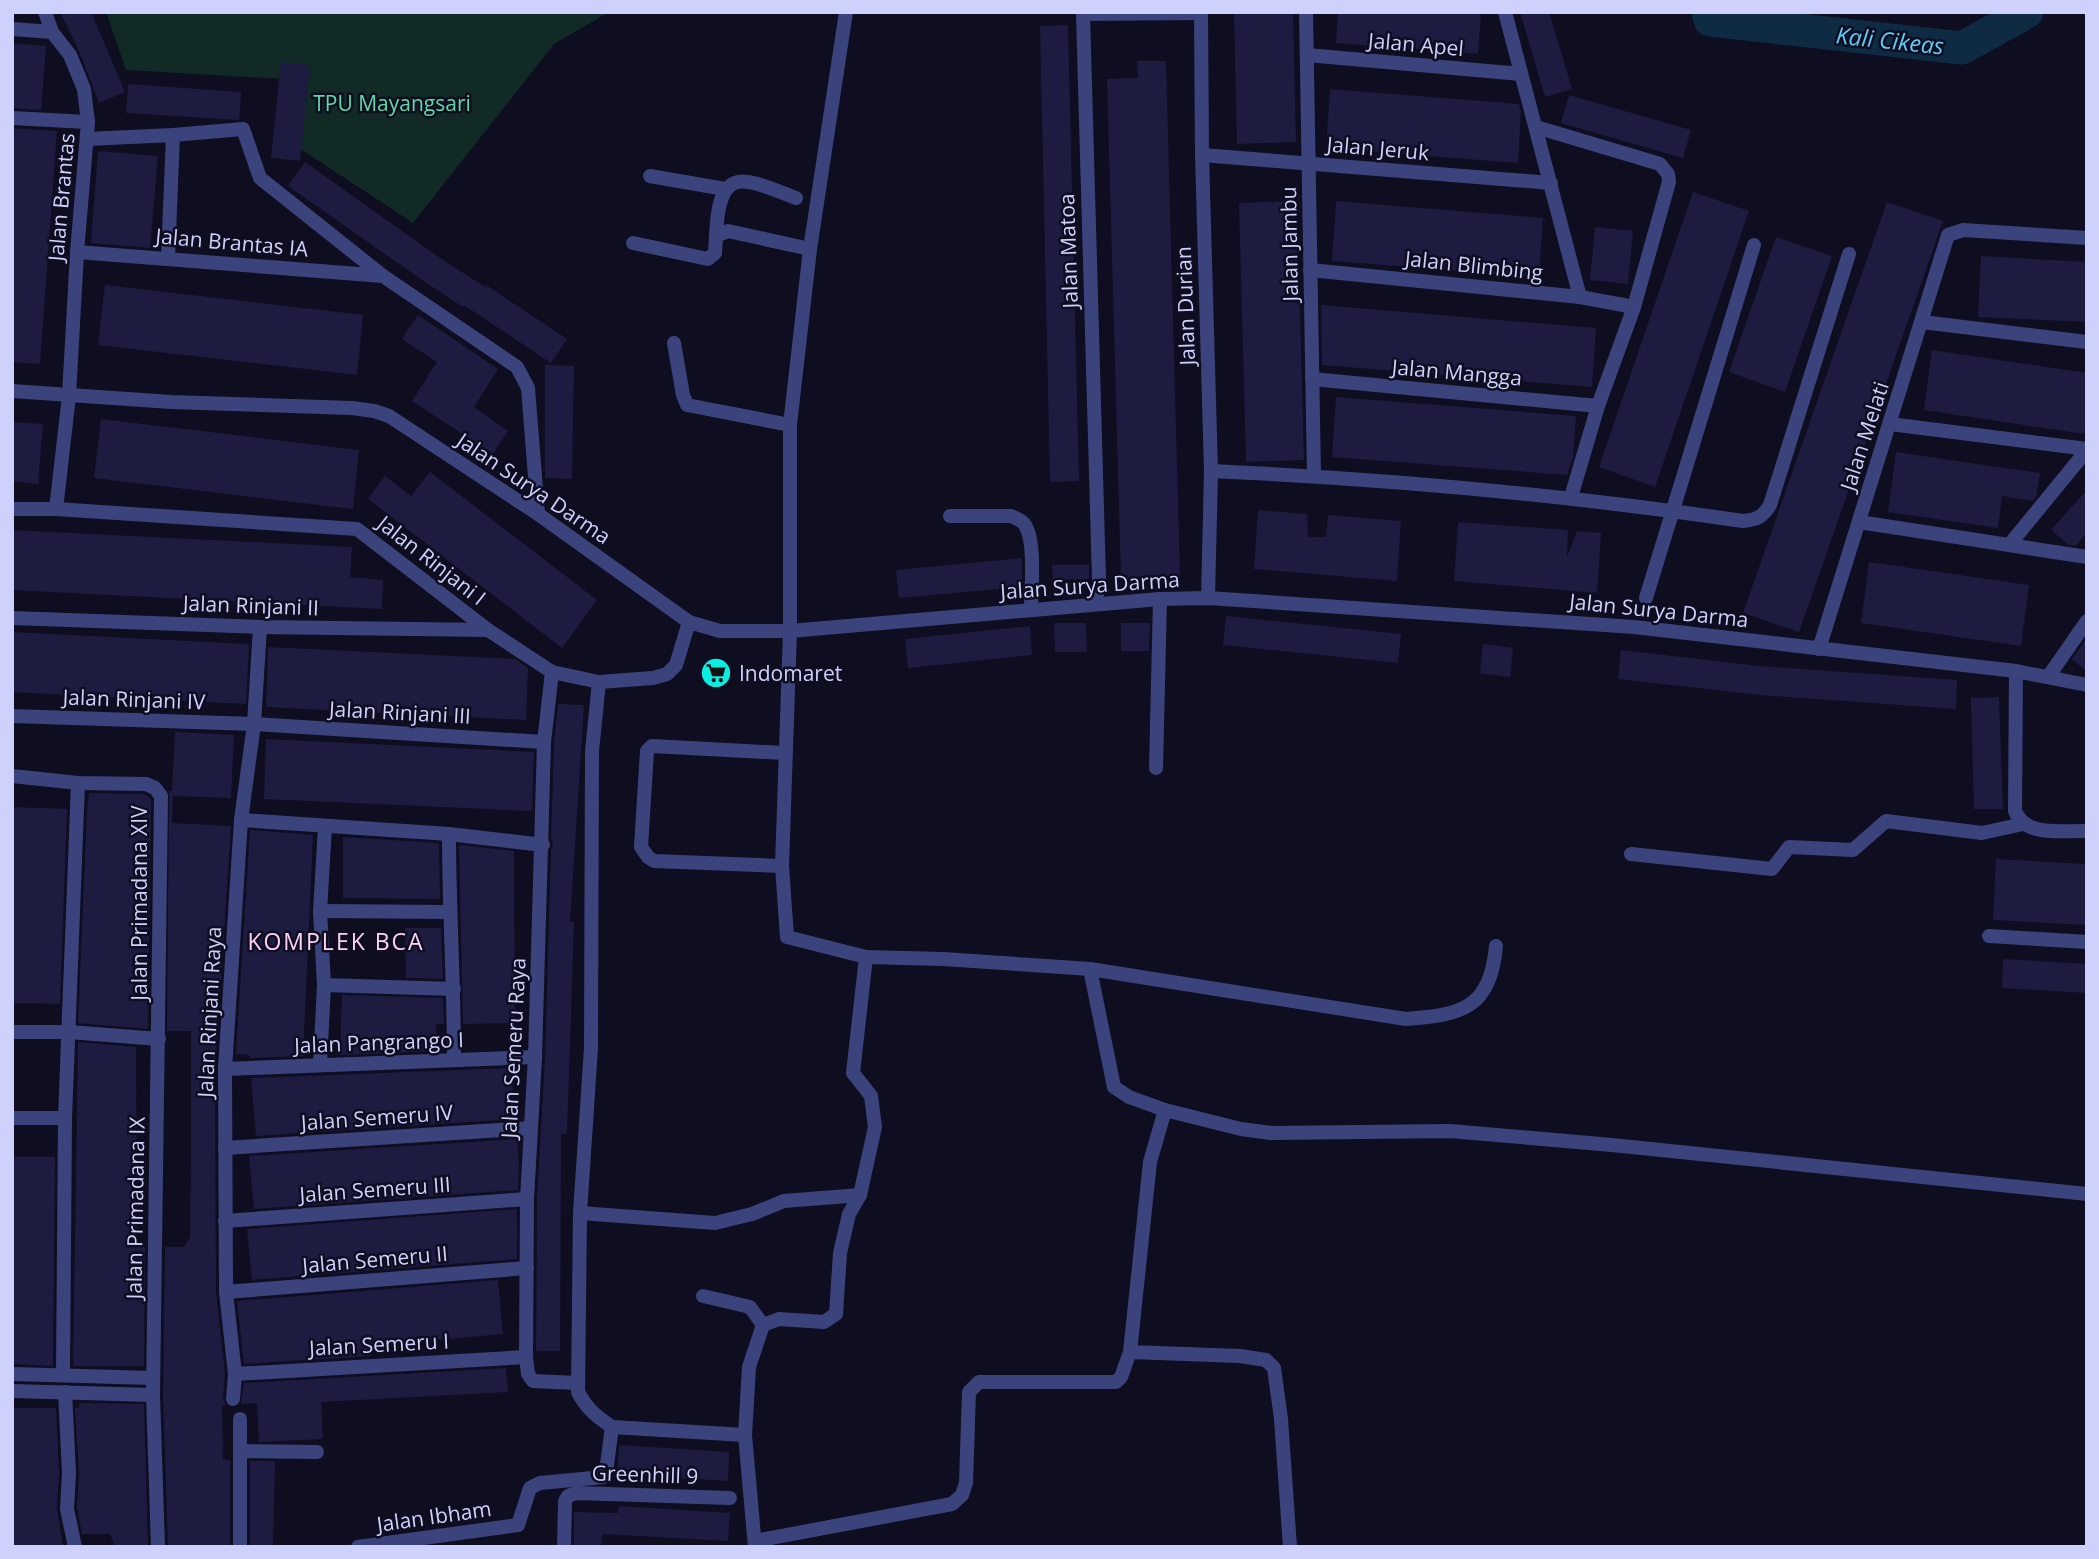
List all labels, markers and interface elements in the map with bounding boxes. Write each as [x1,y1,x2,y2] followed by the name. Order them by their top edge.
[1834,18,1946,62] water label: Kali Cikeas
[1365,26,1465,62] street label: Jalan Apel
[313,89,471,117] park label: TPU Mayangsari
[1324,129,1430,166] street label: Jalan Jeruk
[41,132,81,264] street label: Jalan Brantas
[1274,186,1304,304] street label: Jalan Jambu
[1052,193,1084,311] street label: Jalan Matoa
[153,221,310,263] street label: Jalan Brantas IA
[1402,244,1544,286] street label: Jalan Blimbing
[1169,246,1201,368] street label: Jalan Durian
[1389,352,1523,392] street label: Jalan Mangga
[1833,378,1895,496] street label: Jalan Melati
[450,425,616,550] street label: Jalan Surya Darma
[370,508,492,611] street label: Jalan Rinjani I
[997,565,1181,605] street label: Jalan Surya Darma
[1566,586,1750,633] street label: Jalan Surya Darma
[181,589,319,621] street label: Jalan Rinjani II
[699,656,733,690] supermarket icon: Indomaret
[739,659,842,687] place label: Indomaret
[60,682,206,715] street label: Jalan Rinjani IV
[326,694,472,730] street label: Jalan Rinjani III
[125,805,153,1003] street label: Jalan Primadana XIV
[247,925,425,957] district label: KOMPLEK BCA
[190,926,227,1100] street label: Jalan Rinjani Raya
[494,957,532,1141] street label: Jalan Semeru Raya
[292,1025,464,1059] street label: Jalan Pangrango I
[298,1098,454,1136] street label: Jalan Semeru IV
[119,1116,151,1302] street label: Jalan Primadana IX
[296,1170,452,1208] street label: Jalan Semeru III
[299,1239,449,1279] street label: Jalan Semeru II
[306,1326,450,1362] street label: Jalan Semeru I
[591,1458,699,1490] street label: Greenhill 9
[373,1494,493,1538] street label: Jalan Ibham

